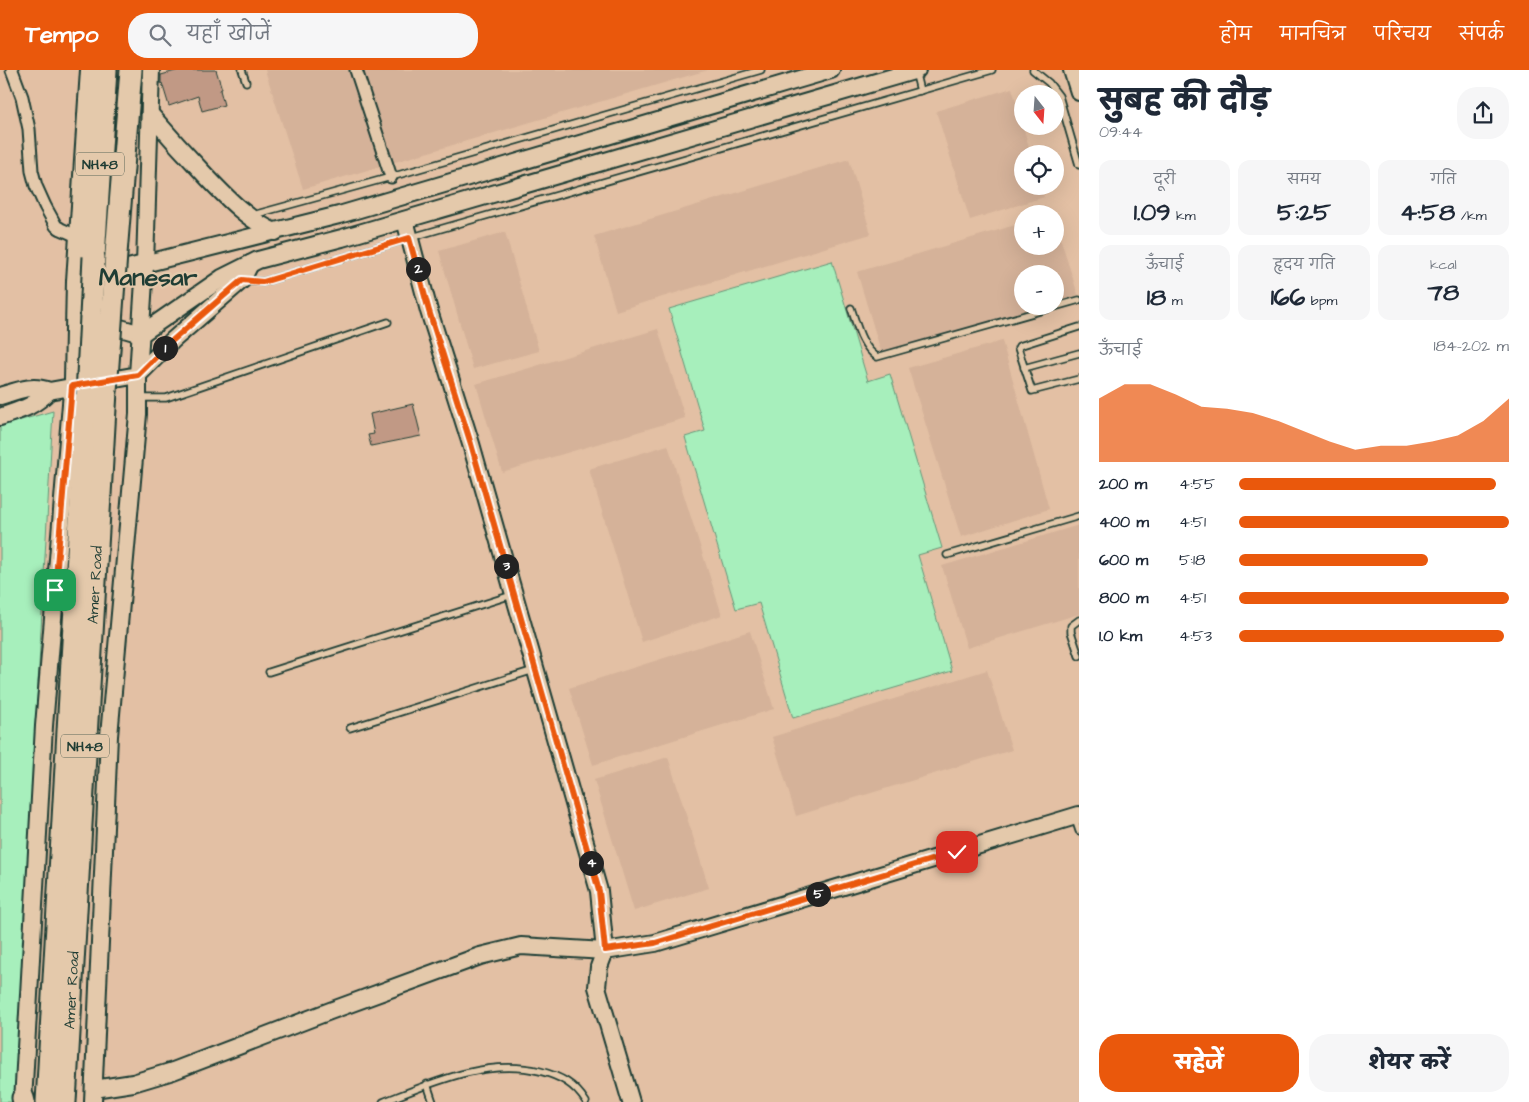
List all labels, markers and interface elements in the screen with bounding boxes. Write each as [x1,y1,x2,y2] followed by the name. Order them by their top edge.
[128,13,478,58] search box
[25,18,98,52] text: Tempo
[146,21,174,49] icon: search
[186,21,271,48] text: यहाँ खोजें
[1220,22,1252,47] text: होम
[1280,22,1346,47] text: मानचित्र
[1374,22,1431,47] text: परिचय
[1459,22,1504,47] text: संपर्क
[1099,82,1269,121] text: सुबह की दौड़
[1014,85,1064,135] north arrow
[1014,85,1064,315] map controls
[1457,87,1509,139] button: share
[1099,121,1143,143] text: 09:44
[1014,145,1064,195] button: locate
[76,152,124,176] road number: NH48
[1154,170,1176,190] text: दूरी
[1287,170,1321,190] text: समय
[1431,170,1456,190] text: गति
[1134,195,1170,230] text: 1.09
[1277,195,1331,230] text: 5:25
[1400,195,1455,230] text: 4:58
[1014,205,1064,255] button: +
[1170,206,1196,226] text: km
[1455,206,1487,226] text: /km
[1146,255,1183,275] text: ऊँचाई
[1273,255,1335,275] text: हृदय गति
[1430,255,1457,275] text: kcal
[406,256,430,282] pin: 2
[414,259,423,279] text: 2
[99,260,197,295] district label: Manesar
[1014,265,1064,315] button: −
[1428,275,1459,310] text: 78
[1147,280,1166,315] text: 18
[1271,280,1305,315] text: 166
[1166,291,1183,311] text: m
[1305,291,1337,311] text: bpm
[1433,335,1509,357] text: 184–202 m
[152,336,178,360] pin: 1
[165,338,166,358] text: 1
[1099,339,1142,361] text: ऊँचाई
[1099,473,1147,495] text: 200 m
[1179,473,1215,495] text: 4:55
[1099,511,1149,533] text: 400 m
[1179,511,1206,533] text: 4:51
[83,545,108,625] street label: Amer Road
[1099,549,1148,571] text: 600 m
[1179,549,1205,571] text: 5:18
[494,554,518,578] pin: 3
[503,556,510,576] text: 3
[34,569,76,611] pin
[41,576,69,604] icon: arrive
[1099,587,1148,609] text: 800 m
[1179,587,1206,609] text: 4:51
[1099,625,1142,647] text: 1.0 km
[1179,625,1212,647] text: 4:53
[61,734,109,758] road number: NH48
[936,831,978,873] pin
[943,838,971,866] icon: check
[578,850,604,876] pin: 4
[587,853,596,873] text: 4
[806,882,830,906] pin: 5
[814,884,823,904] text: 5
[59,950,85,1030] street label: Amer Road
[1099,1034,1299,1092] button: सहेजें
[1309,1034,1509,1092] button: शेयर करें

